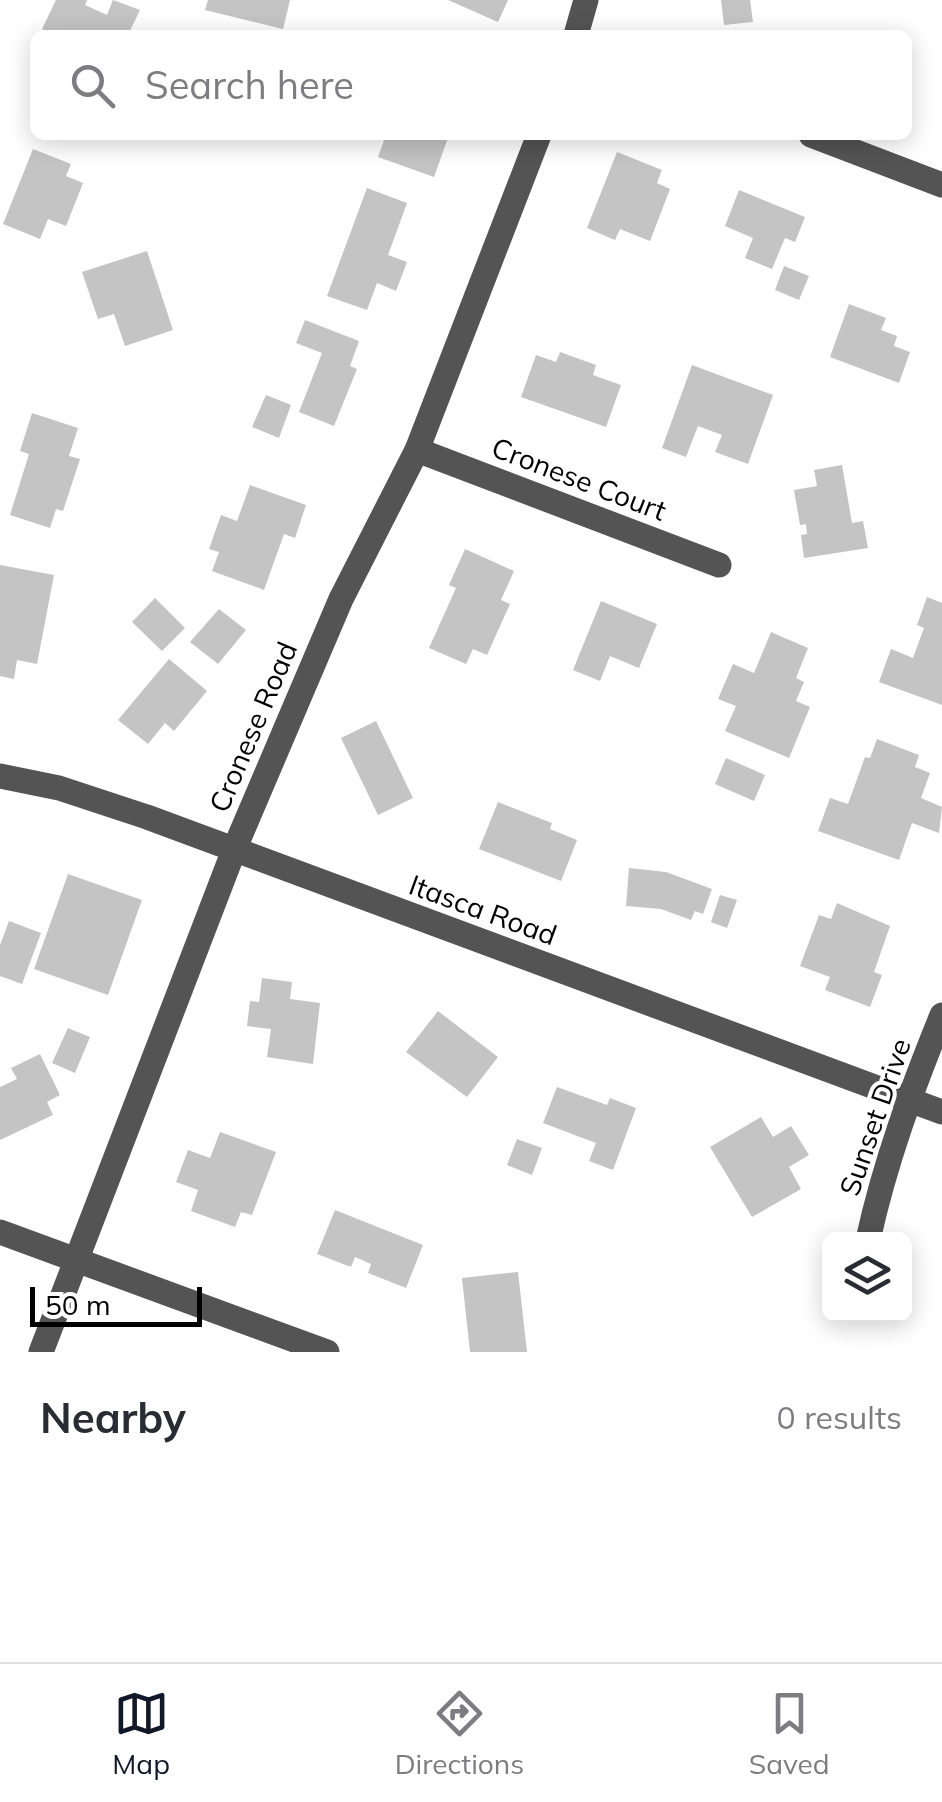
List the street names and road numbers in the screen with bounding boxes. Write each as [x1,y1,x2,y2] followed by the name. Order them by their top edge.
[487,429,672,528] street label: Cronese Court
[201,636,304,817] street label: Cronese Road
[405,867,562,952] street label: Itasca Road
[831,1034,918,1200] street label: Sunset Drive

